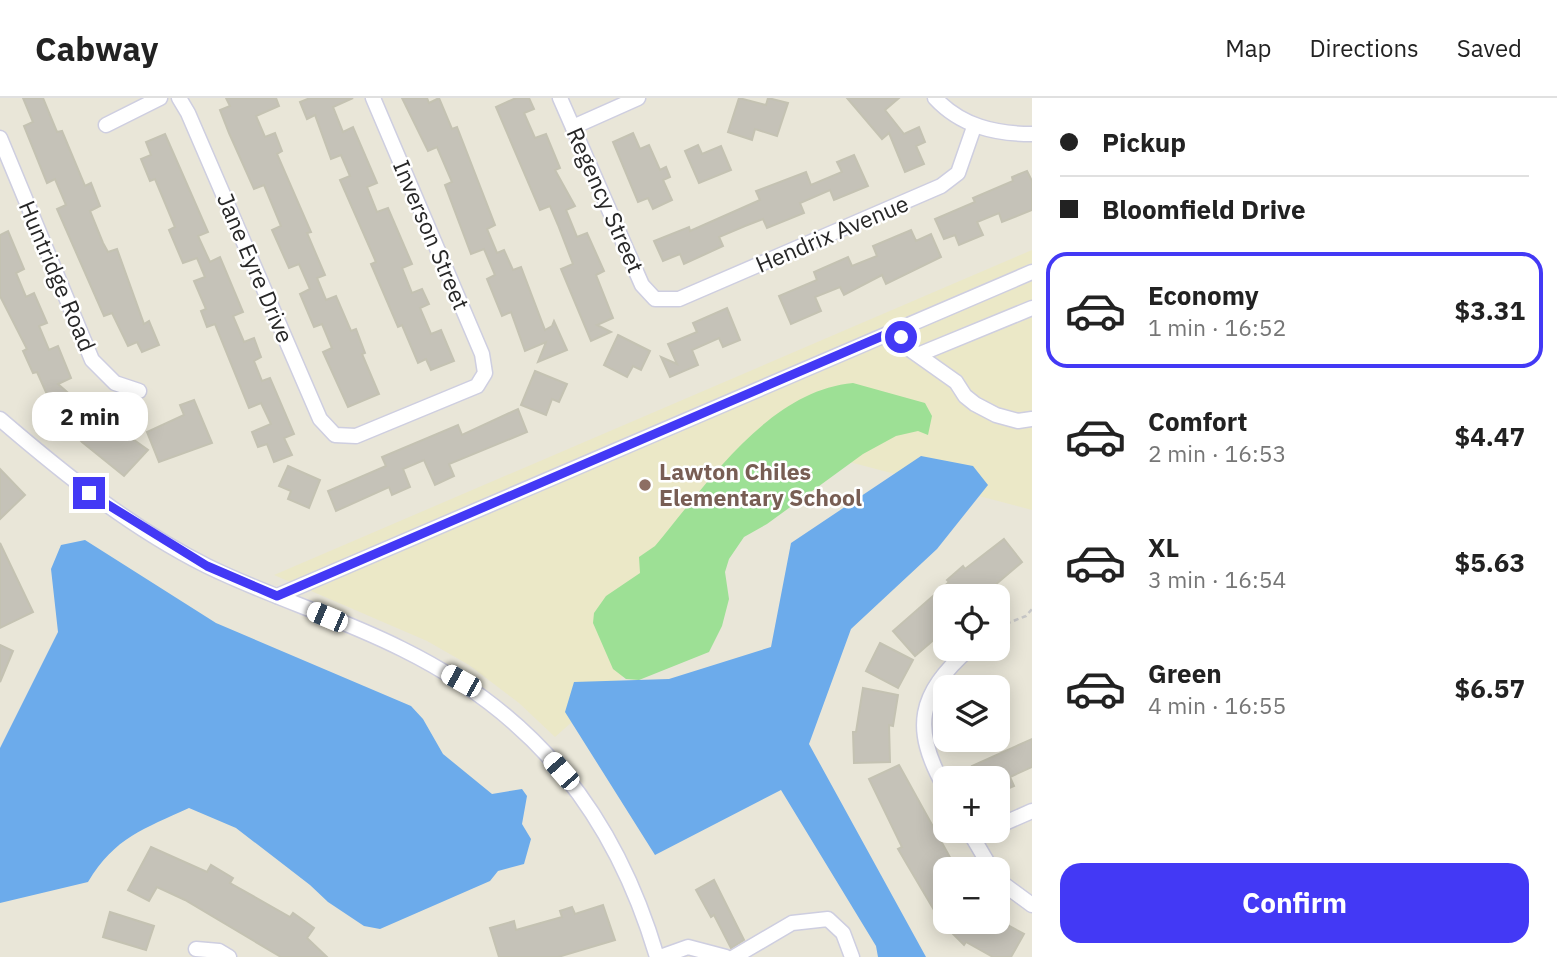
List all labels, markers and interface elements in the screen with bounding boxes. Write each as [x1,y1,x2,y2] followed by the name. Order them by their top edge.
[35,27,158,70] text: Cabway
[1225,32,1271,64] text: Map
[1309,32,1419,64] text: Directions
[1457,32,1522,64] text: Saved
[560,122,651,277] street label: Regency Street
[1102,125,1186,159] text: Pickup
[387,155,477,314] street label: Inverson Street
[751,187,913,279] street label: Hendrix Avenue
[211,188,301,347] street label: Jane Eyre Drive
[1102,192,1306,226] text: Bloomfield Drive
[13,196,103,356] street label: Huntridge Road
[1148,278,1259,312] text: Economy
[1064,279,1127,342] icon: car
[1455,293,1525,327] text: $3.31
[1148,312,1286,342] text: 1 min · 16:52
[885,321,917,353] route start
[31,392,147,440] callout: 2 min
[60,401,120,431] text: 2 min
[1148,404,1247,438] text: Comfort
[1064,405,1127,468] icon: car
[1455,419,1525,453] text: $4.47
[1148,438,1286,468] text: 2 min · 16:53
[659,456,862,512] place label: Lawton Chiles Elementary School
[73,477,105,509] route end
[637,477,653,493] marker: Lawton Chiles Elementary School
[1148,530,1179,564] text: XL
[1064,531,1127,594] icon: car
[1455,545,1525,579] text: $5.63
[1148,564,1286,594] text: 3 min · 16:54
[933,584,1010,934] map controls
[933,584,1010,661] button: locate
[304,599,351,635] car
[1148,656,1222,690] text: Green
[1064,657,1127,720] icon: car
[438,662,485,700] car
[1455,671,1525,705] text: $6.57
[933,675,1010,752] button: layers
[1148,690,1286,720] text: 4 min · 16:55
[540,748,583,794] car
[933,766,1010,843] button: +
[933,857,1010,934] button: −
[1060,863,1529,943] button: Confirm

